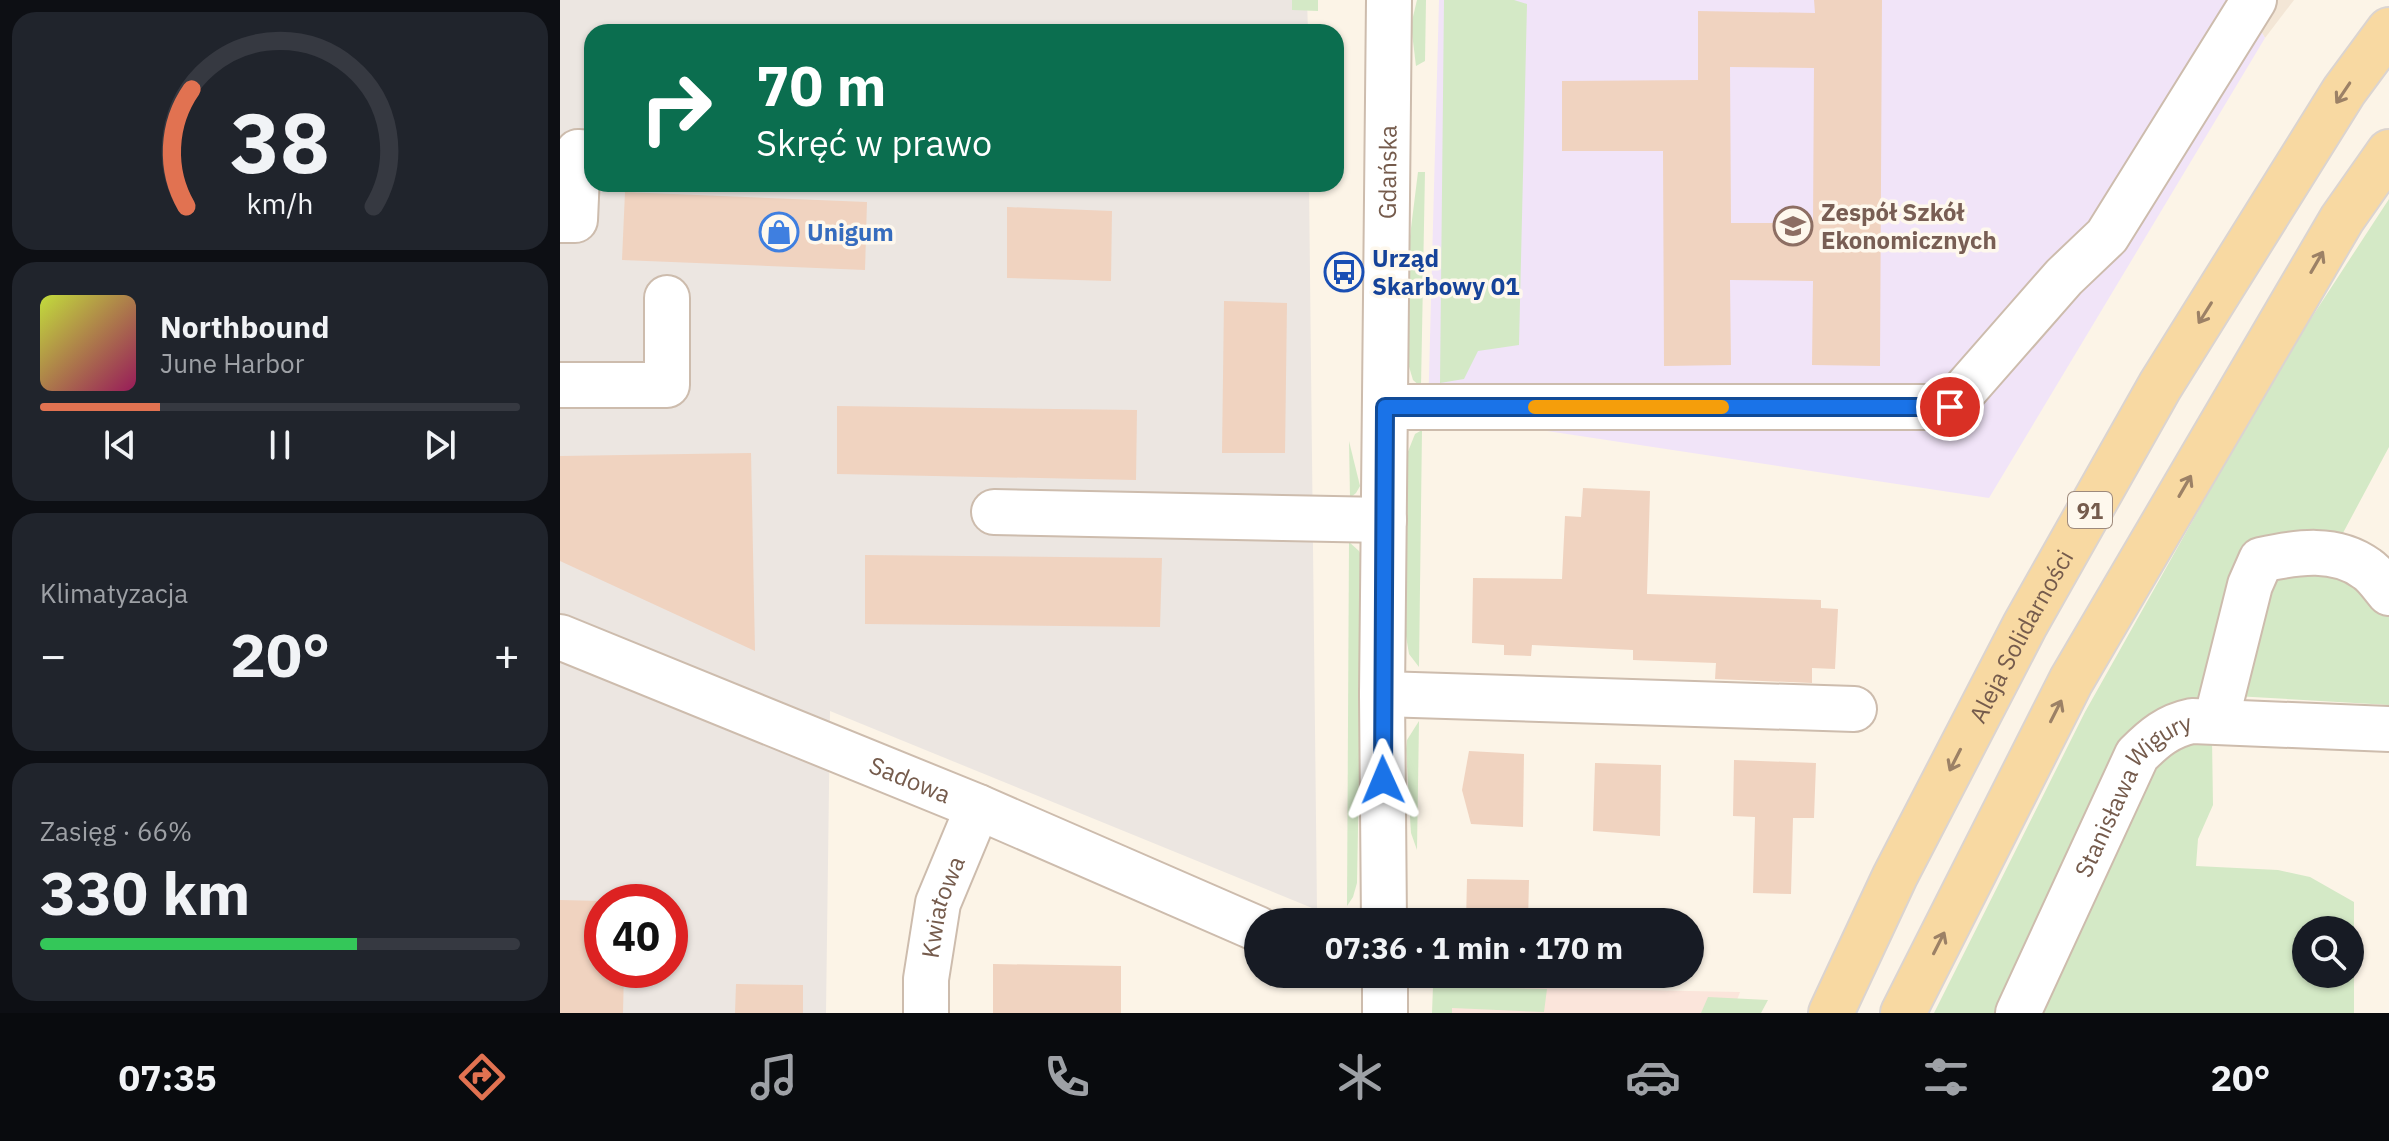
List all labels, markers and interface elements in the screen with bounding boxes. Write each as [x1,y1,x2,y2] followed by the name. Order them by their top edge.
[756,49,886,121] text: 70 m
[624,56,728,160] icon: right
[2335,82,2351,104] one-way arrow
[230,88,330,196] text: 38
[756,119,992,166] text: Skręć w prawo
[1371,125,1404,219] street label: Gdańska
[246,185,314,222] text: km/h
[1821,196,1997,256] place label: Zespół Szkół Ekonomicznych
[1772,205,1814,247] school or university icon: Zespół Szkół Ekonomicznych
[758,211,800,253] shop icon: Unigum
[807,216,894,248] place label: Unigum
[1372,242,1520,302] place label: Urząd Skarbowy 01
[2310,250,2325,274] one-way arrow
[1323,251,1365,293] bus stop icon: Urząd Skarbowy 01
[2196,302,2213,324] one-way arrow
[160,307,329,346] text: Northbound
[160,346,304,380] text: June Harbor
[1916,373,1984,441] pin
[1928,385,1972,429] icon: arrive
[98,423,142,467] icon: previous
[258,423,302,467] icon: pause
[418,423,462,467] icon: next
[2177,475,2193,498] one-way arrow
[2068,492,2112,528] road number: 91
[1961,544,2080,728] street label: Aleja Solidarności
[40,576,188,610] text: Klimatyzacja
[230,615,330,694] text: 20°
[40,626,66,683] text: −
[494,626,520,683] text: +
[2048,700,2064,724] one-way arrow
[2067,706,2195,882] street label: Stanisława Wigury
[1341,738,1425,822] position arrow
[1947,748,1963,772] one-way arrow
[865,749,956,810] street label: Sadowa
[40,814,192,848] text: Zasięg · 66%
[914,851,972,960] street label: Kwiatowa
[40,853,250,932] text: 330 km
[584,884,688,988] speed limit sign: 40
[2292,916,2364,988] map controls
[2292,916,2364,988] button: search
[1325,928,1623,967] text: 07:36 · 1 min · 170 m
[1931,932,1947,956] one-way arrow
[454,1049,510,1105] icon: directions
[746,1049,802,1105] icon: music
[1039,1049,1095,1105] icon: phone
[1332,1049,1388,1105] icon: climate
[1625,1049,1681,1105] icon: car
[1918,1049,1974,1105] icon: filters
[118,1054,217,1101] text: 07:35
[2210,1054,2271,1101] text: 20°

